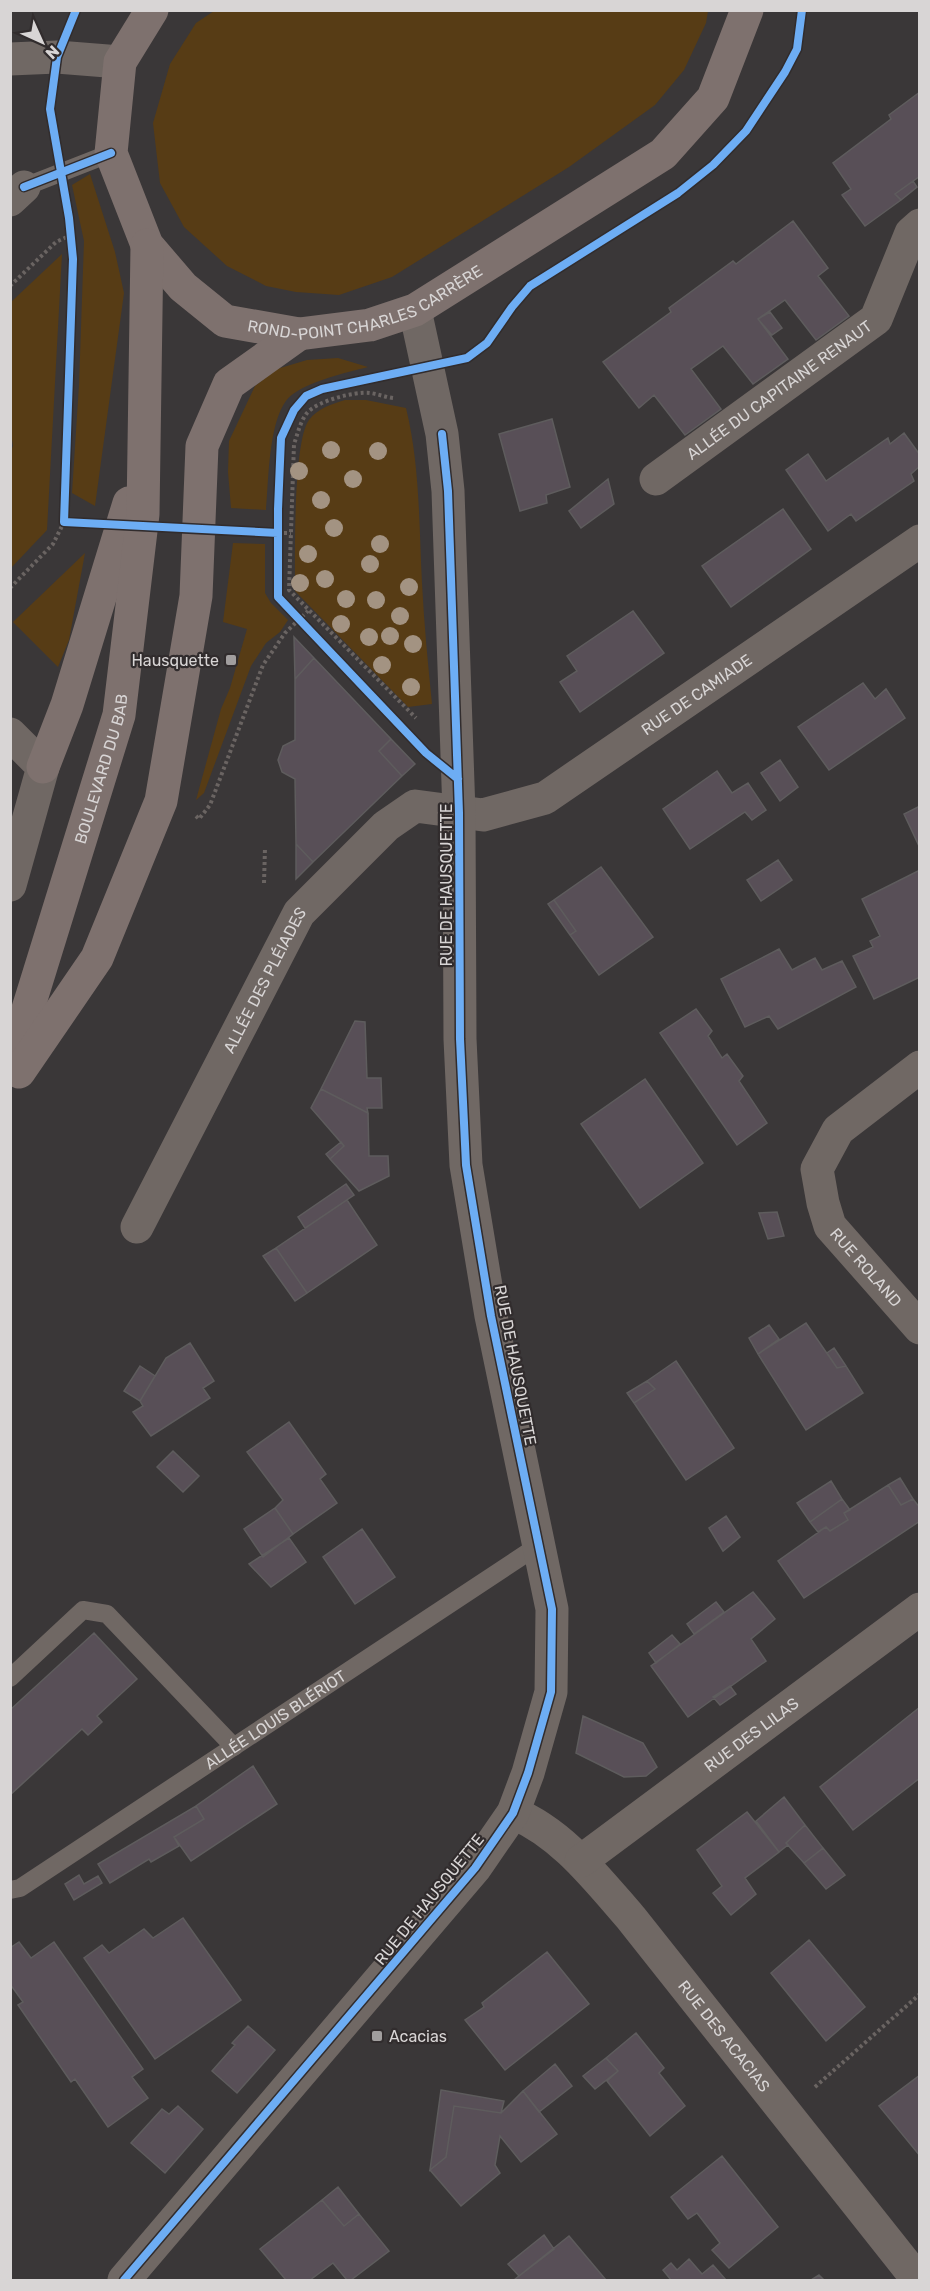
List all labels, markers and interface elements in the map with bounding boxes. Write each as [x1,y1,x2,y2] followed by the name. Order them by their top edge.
[12,12,72,72] north arrow
[41,41,63,63] text: N
[246,261,486,344] street label: ROND-POINT CHARLES CARRÈRE
[683,316,876,464] street label: ALLÉE DU CAPITAINE RENAUT
[638,650,756,739] street label: RUE DE CAMIADE
[131,651,219,670] place label: Hausquette
[224,653,238,667] marker: Hausquette
[71,693,131,846] street label: BOULEVARD DU BAB
[437,803,456,967] street label: RUE DE HAUSQUETTE
[219,903,310,1056] street label: ALLÉE DES PLÉIADES
[826,1224,906,1311] street label: RUE ROLAND
[491,1283,540,1447] street label: RUE DE HAUSQUETTE
[201,1666,350,1773] street label: ALLÉE LOUIS BLÉRIOT
[700,1694,802,1776] street label: RUE DES LILAS
[371,1830,488,1969] street label: RUE DE HAUSQUETTE
[674,1977,774,2096] street label: RUE DES ACACIAS
[389,2027,447,2046] place label: Acacias
[370,2029,384,2043] marker: Acacias

